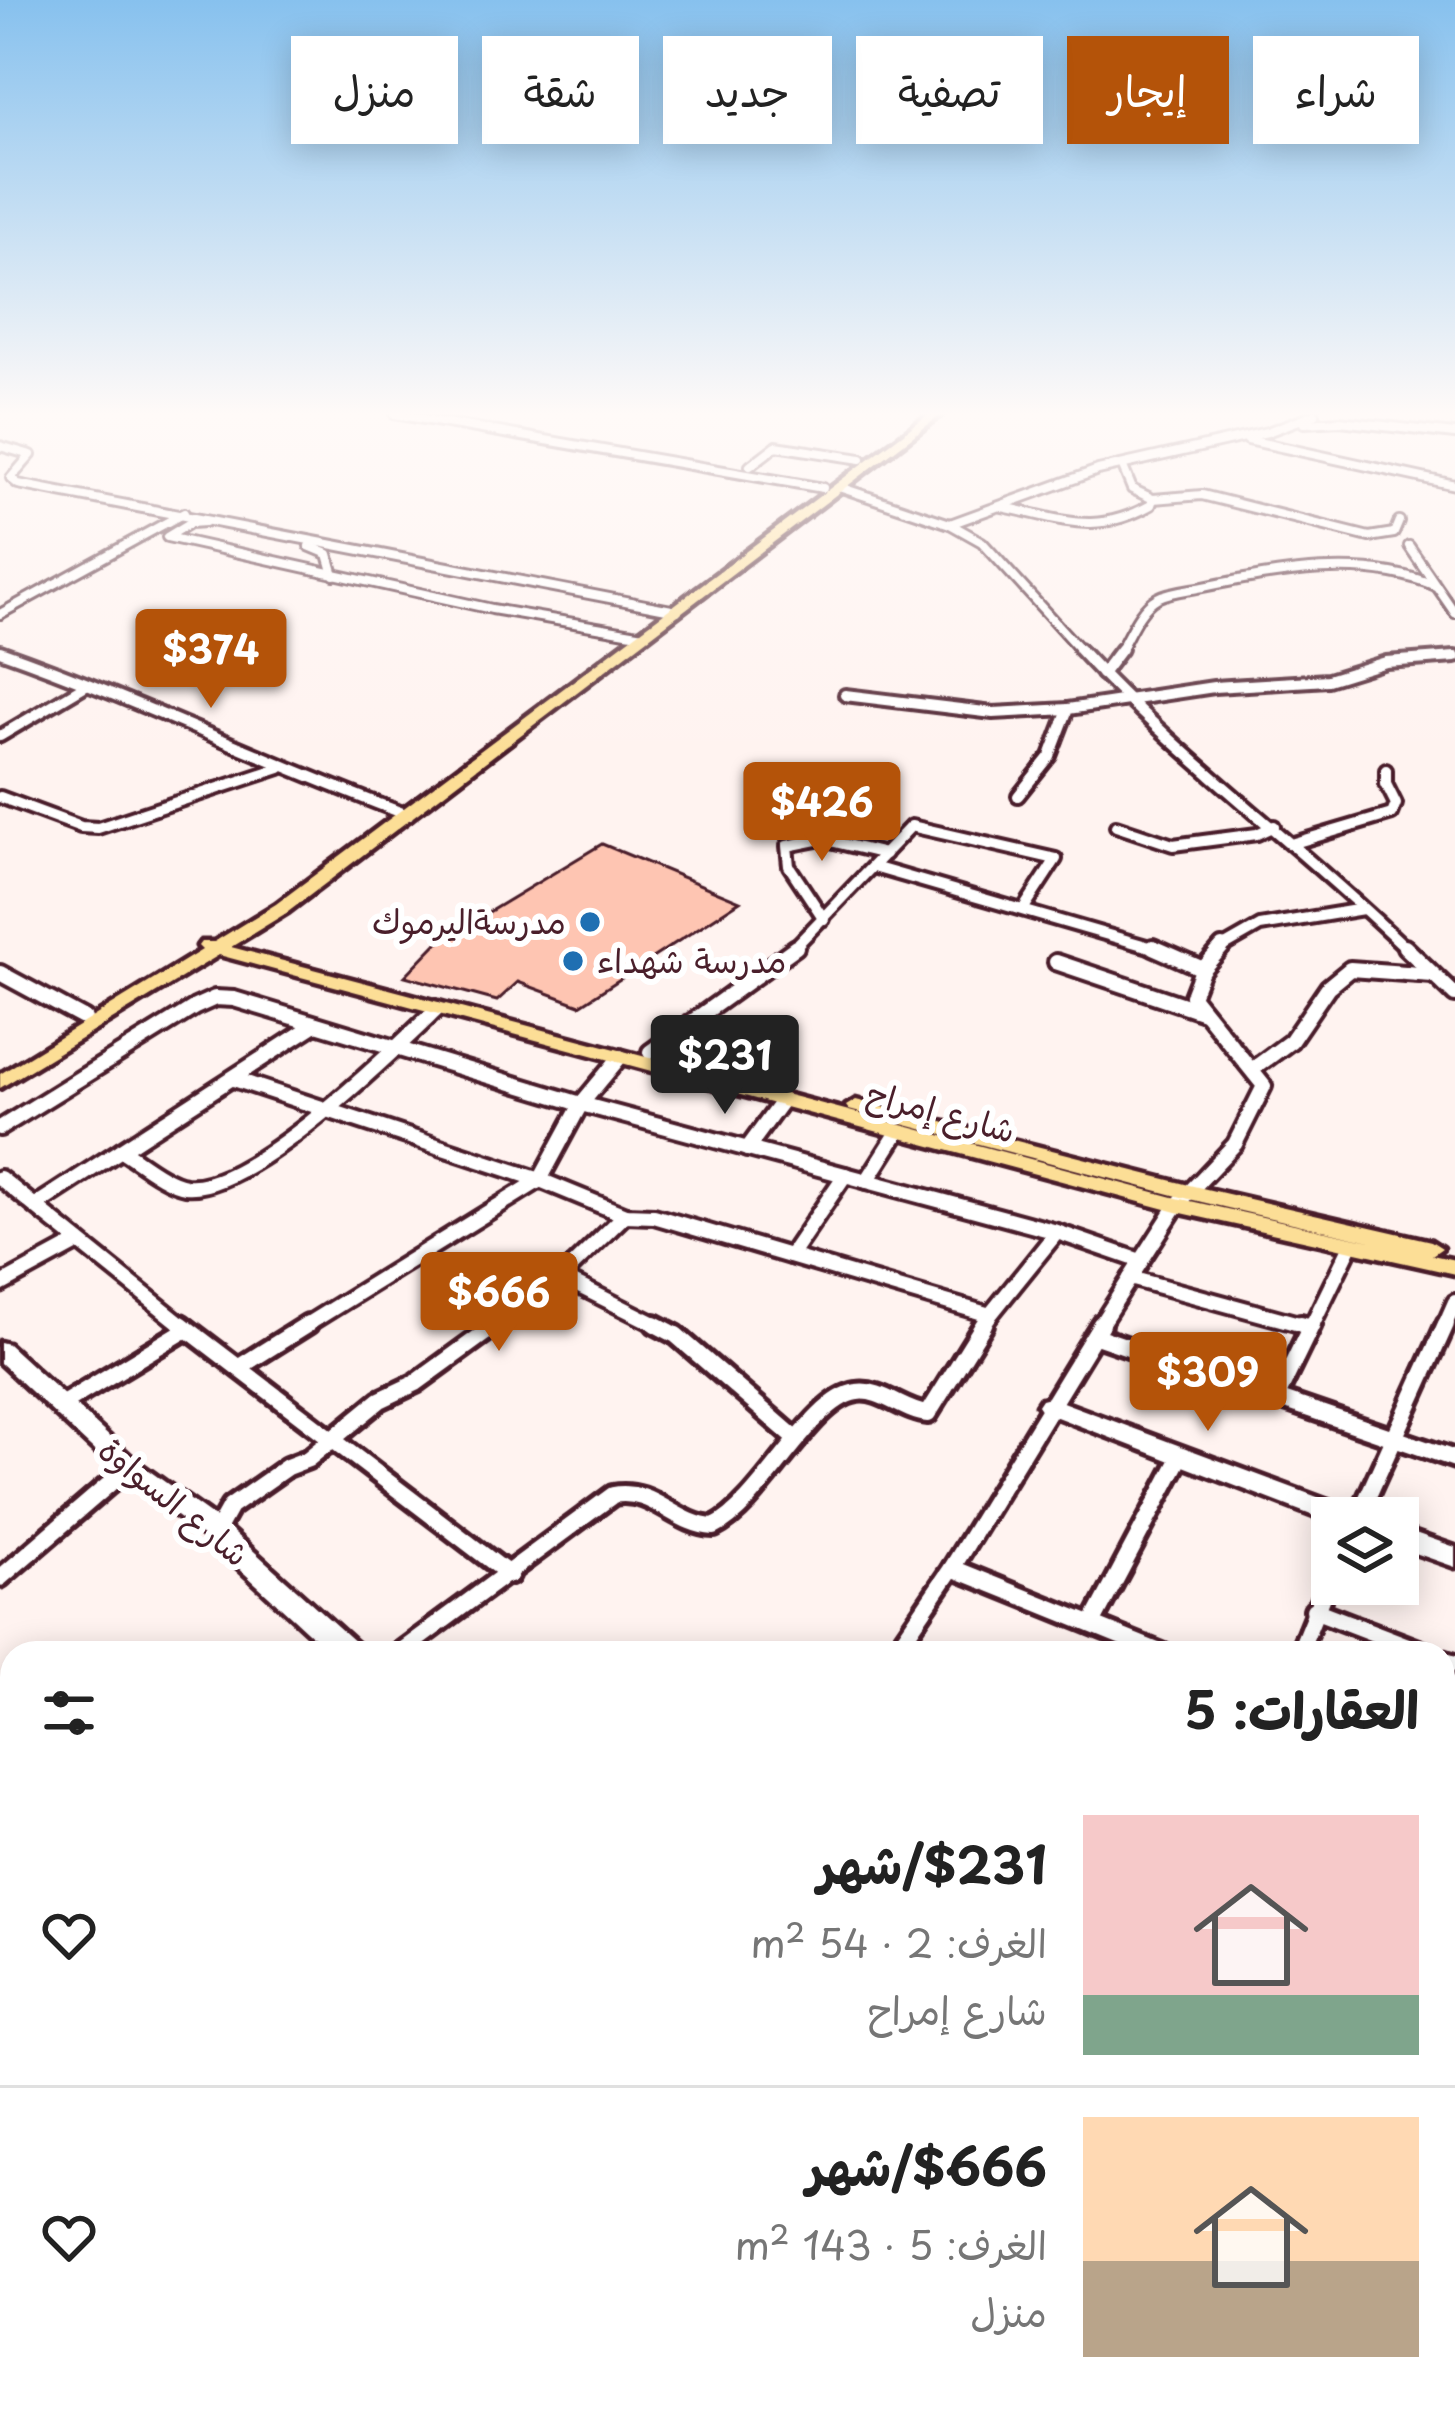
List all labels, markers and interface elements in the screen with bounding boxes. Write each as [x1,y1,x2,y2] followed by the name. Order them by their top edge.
[291,36,458,144] chip: منزل
[482,36,639,144] chip: شقة
[663,36,832,144] chip: جديد
[856,36,1043,144] chip: تصفية
[1067,36,1229,144] chip: إيجار
[1253,36,1419,144] chip: شراء
[140,609,282,711] pin: $374
[162,618,260,677] text: $374
[751,762,893,864] pin: $426
[770,771,874,830] text: $426
[372,895,566,945] place label: مدرسةاليرموك
[577,909,603,935] marker: مدرسةاليرموك
[597,934,786,984] place label: مدرسة شهداء
[560,948,586,974] marker: مدرسة شهداء
[654,1015,796,1117] pin: $231
[678,1024,772,1083] text: $231
[861,1066,1021,1155] street label: شارع إمراح
[428,1252,570,1354] pin: $666
[448,1261,550,1320] text: $666
[1137,1332,1279,1434] pin: $309
[1157,1341,1259,1400] text: $309
[89,1424,261,1578] street label: شارع السواوة
[1311,1497,1419,1605] map controls
[1311,1497,1419,1605] button: layers
[1184,1669,1419,1746] text: العقارات: 5
[36,1680,102,1746] icon: filters
[818,1824,1047,1901] text: $231/شهر
[1179,1863,1323,2007] icon: home
[36,1902,102,1968] icon: heart
[750,1912,1047,1971] text: الغرف: 2 · 54 m²
[868,1979,1047,2038] text: شارع إمراح
[807,2126,1047,2203] text: $666/شهر
[1179,2165,1323,2309] icon: home
[36,2204,102,2270] icon: heart
[735,2214,1047,2273] text: الغرف: 5 · 143 m²
[970,2281,1047,2340] text: منزل

